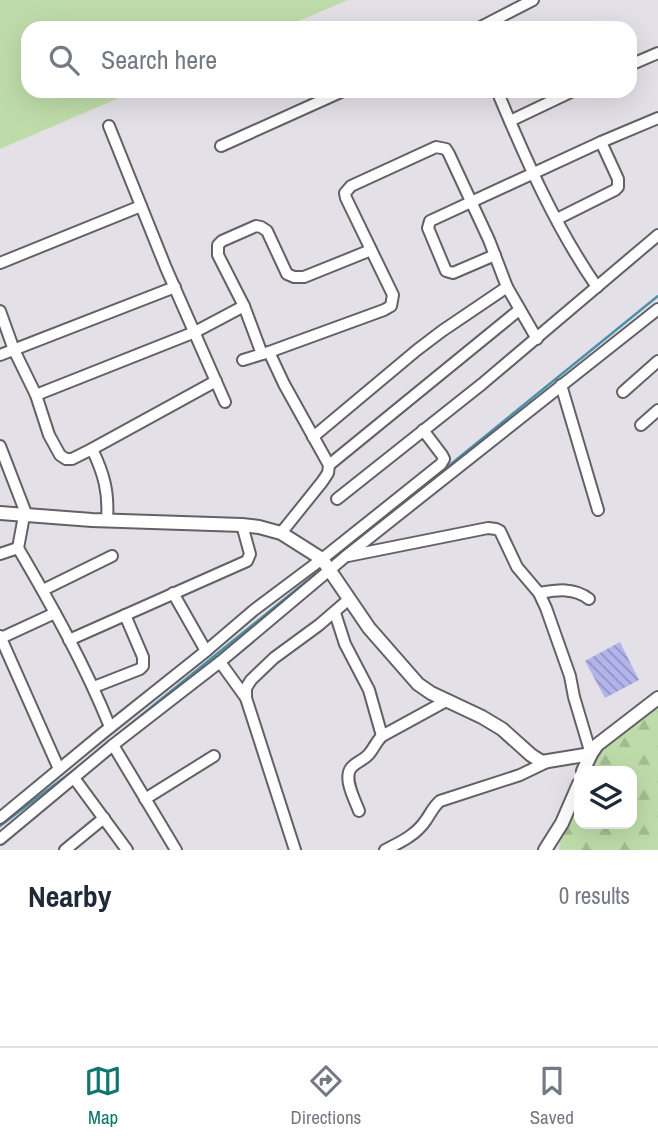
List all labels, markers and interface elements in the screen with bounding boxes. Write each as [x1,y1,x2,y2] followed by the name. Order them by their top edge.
[21,21,637,98] search box
[45,41,83,79] icon: search
[101,42,217,77] text: Search here
[574,766,637,829] map controls
[574,766,637,829] button: layers
[28,876,111,916] text: Nearby
[559,880,630,911] text: 0 results
[84,1062,122,1130] tab: Map
[290,1062,361,1130] tab: Directions
[530,1062,574,1130] tab: Saved

